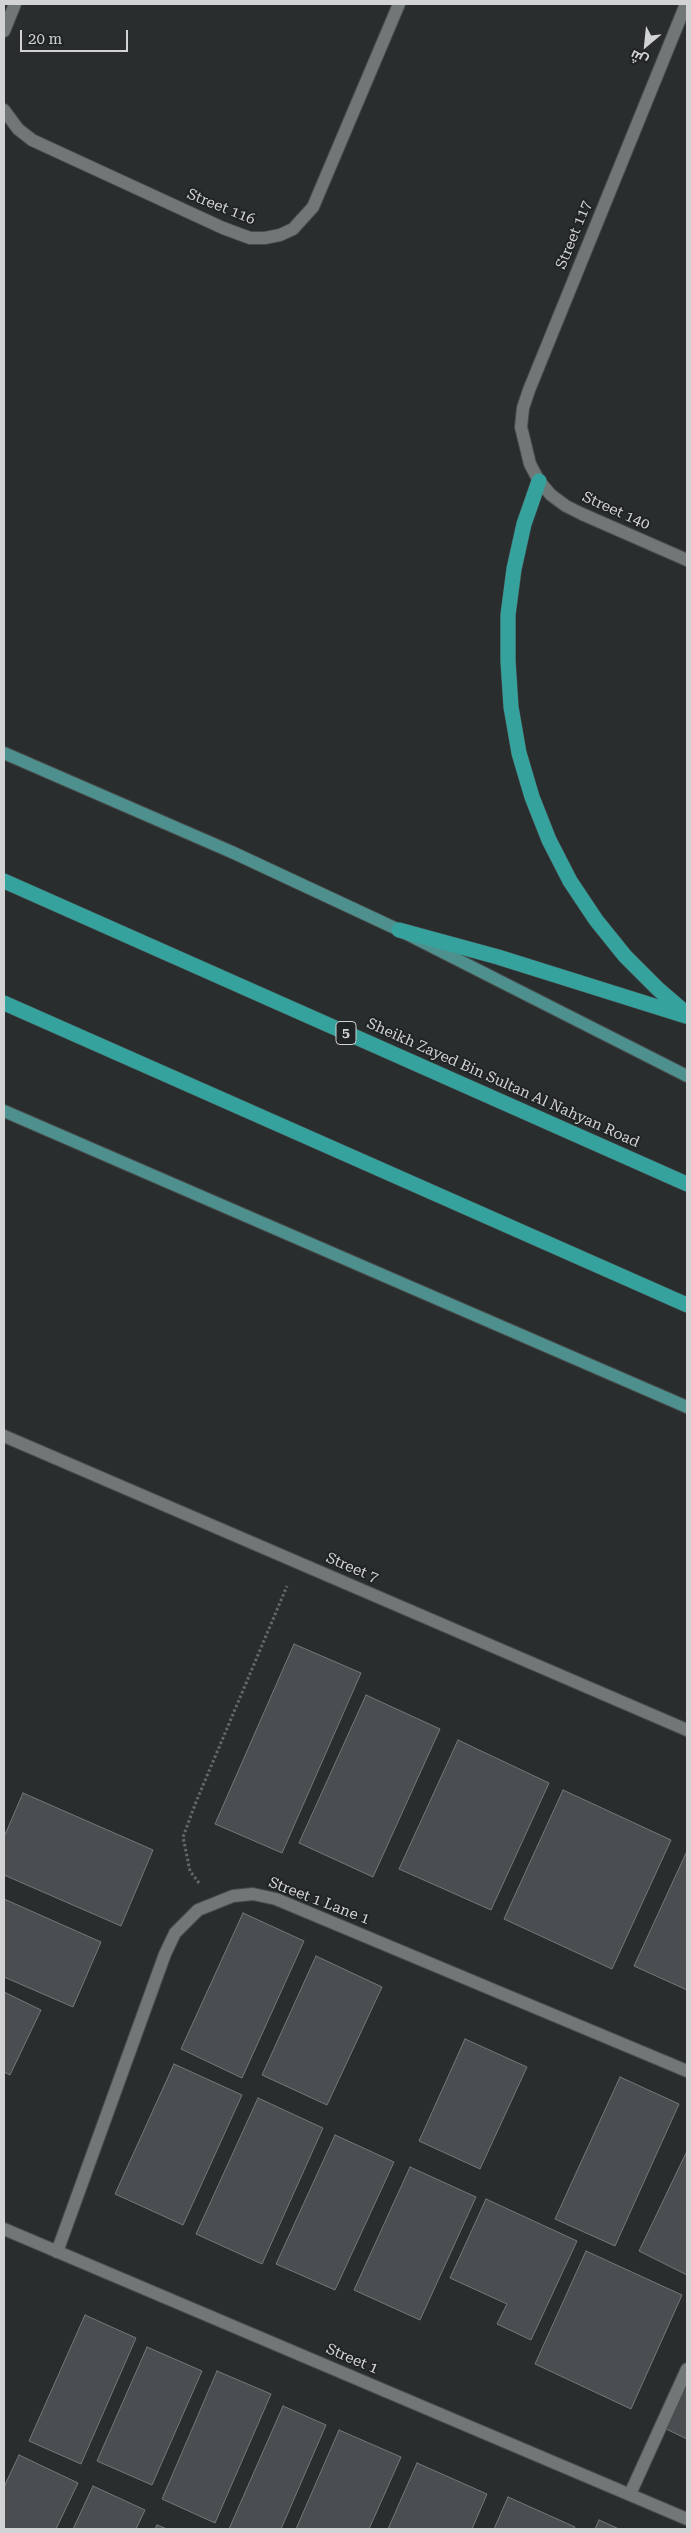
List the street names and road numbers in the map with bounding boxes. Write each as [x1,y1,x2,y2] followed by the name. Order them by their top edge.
[184,185,258,229] street label: Street 116
[552,198,596,272] street label: Street 117
[579,488,653,534] street label: Street 140
[364,1014,642,1152] street label: Sheikh Zayed Bin Sultan Al Nahyan Road
[336,1021,356,1044] road number: 5
[323,1549,381,1587] street label: Street 7
[266,1873,372,1929] street label: Street 1 Lane 1
[323,2340,381,2378] street label: Street 1

